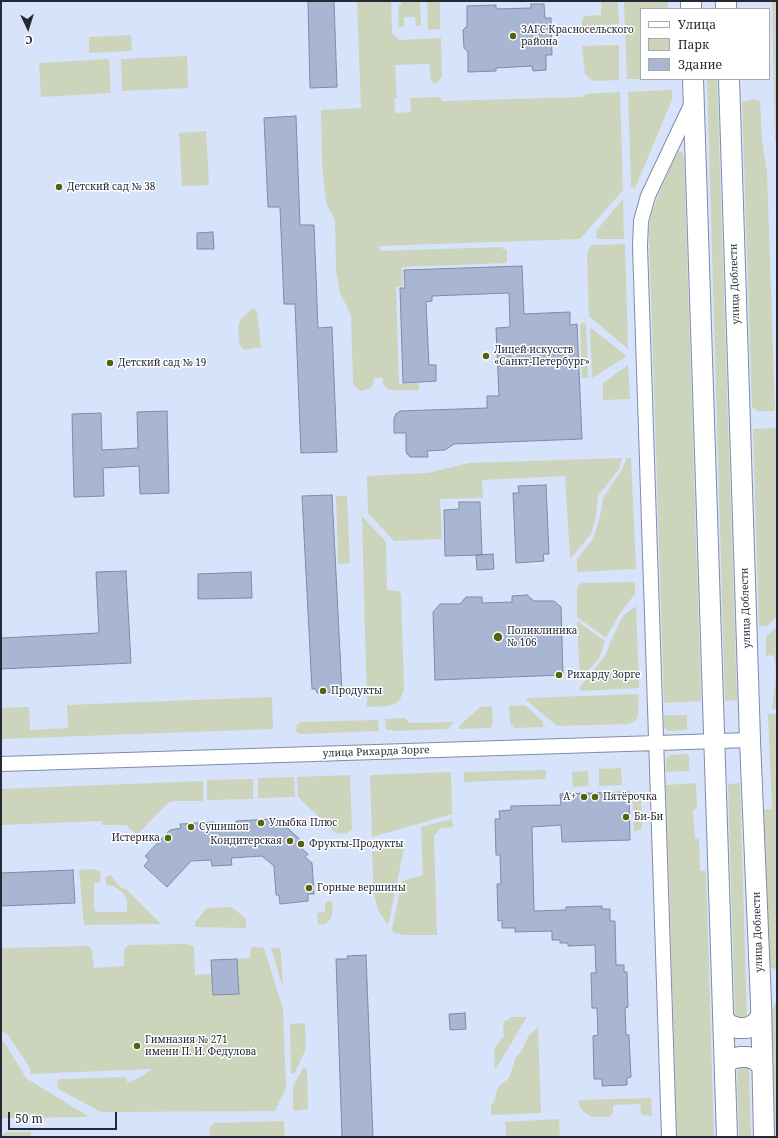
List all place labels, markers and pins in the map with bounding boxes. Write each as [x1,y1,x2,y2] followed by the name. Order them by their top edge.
[521,24,634,48] place label: ЗАГС Красносельского района
[508,31,518,41] marker: ЗАГС Красносельского района
[67,181,155,193] place label: Детский сад № 38
[54,182,64,192] marker: Детский сад № 38
[494,344,590,368] place label: Лицей искусств «Санкт-Петербург»
[481,351,491,361] marker: Лицей искусств «Санкт-Петербург»
[118,357,206,369] place label: Детский сад № 19
[105,358,115,368] marker: Детский сад № 19
[507,625,577,648] place label: Поликлиника № 106
[492,631,504,643] marker: Поликлиника № 106
[567,669,640,681] place label: Рихарду Зорге
[554,670,564,680] marker: Рихарду Зорге
[331,685,382,697] place label: Продукты
[318,686,328,696] marker: Продукты
[563,791,576,803] place label: А+
[603,791,657,803] place label: Пятёрочка
[579,792,589,802] marker: А+
[590,792,600,802] marker: Пятёрочка
[634,811,663,823] place label: Би-Би
[621,812,631,822] marker: Би-Би
[269,817,337,829] place label: Улыбка Плюс
[256,818,266,828] marker: Улыбка Плюс
[199,821,249,833] place label: Сушишоп
[186,822,196,832] marker: Сушишоп
[112,832,160,844] place label: Истерика
[163,833,173,843] marker: Истерика
[210,835,282,847] place label: Кондитерская
[285,836,295,846] marker: Кондитерская
[309,838,403,850] place label: Фрукты-Продукты
[296,839,306,849] marker: Фрукты-Продукты
[317,882,406,894] place label: Горные вершины
[304,883,314,893] marker: Горные вершины
[145,1034,256,1058] place label: Гимназия № 271 имени П. И. Федулова
[132,1041,142,1051] marker: Гимназия № 271 имени П. И. Федулова

